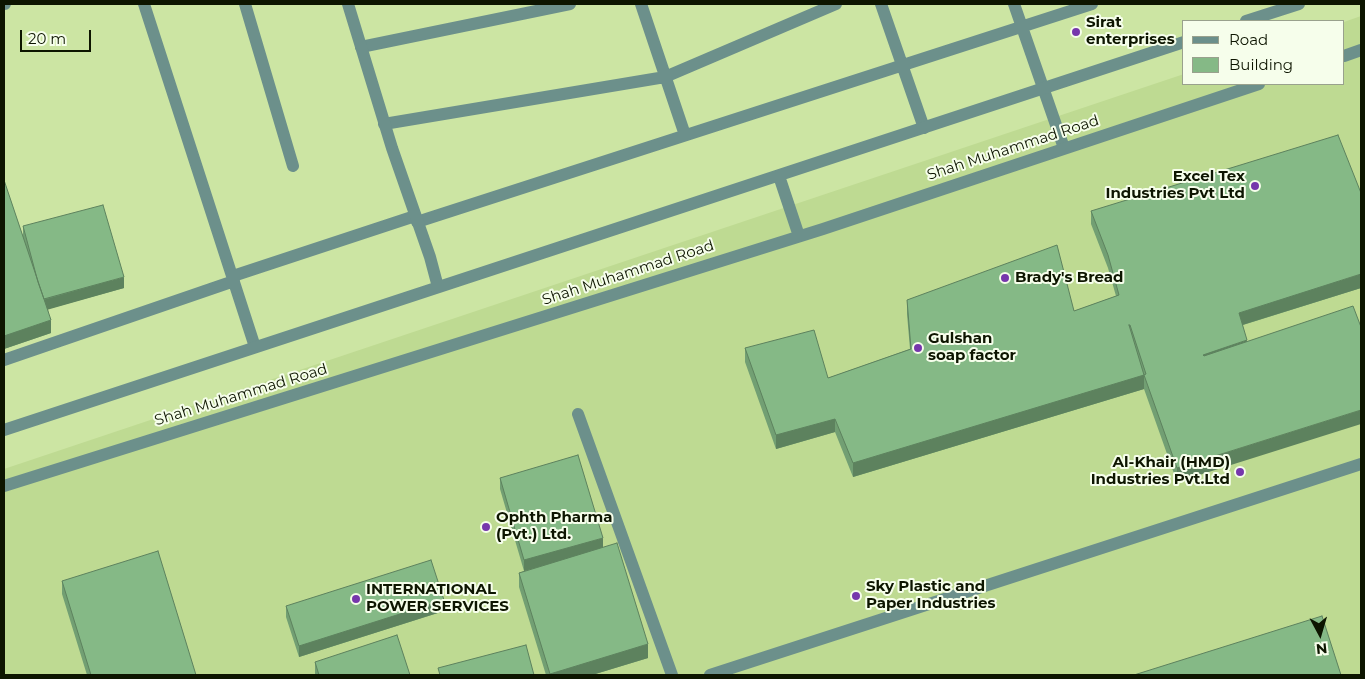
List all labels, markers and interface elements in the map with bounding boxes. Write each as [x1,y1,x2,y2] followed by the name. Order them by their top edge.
[1086,14,1175,49] place label: Sirat enterprises
[22,20,94,52] scale bar
[1182,20,1345,85] legend
[1070,26,1082,38] marker: Sirat enterprises
[28,29,66,48] text: 20 m
[1229,30,1268,49] text: Road
[1229,55,1293,74] text: Building
[925,112,1101,184] street label: Shah Muhammad Road
[1105,168,1245,203] place label: Excel Tex Industries Pvt Ltd
[1249,180,1261,192] marker: Excel Tex Industries Pvt Ltd
[540,237,716,309] street label: Shah Muhammad Road
[1015,269,1123,287] place label: Brady's Bread
[999,272,1011,284] marker: Brady's Bread
[928,330,1016,365] place label: Gulshan soap factor
[912,342,924,354] marker: Gulshan soap factor
[152,360,330,430] street label: Shah Muhammad Road
[1091,454,1230,489] place label: Al-Khair (HMD) Industries Pvt.Ltd
[1234,466,1246,478] marker: Al-Khair (HMD) Industries Pvt.Ltd
[496,509,613,544] place label: Ophth Pharma (Pvt.) Ltd.
[480,521,492,533] marker: Ophth Pharma (Pvt.) Ltd.
[866,578,995,613] place label: Sky Plastic and Paper Industries
[366,581,509,616] place label: INTERNATIONAL POWER SERVICES
[850,590,862,602] marker: Sky Plastic and Paper Industries
[350,593,362,605] marker: INTERNATIONAL POWER SERVICES
[1295,609,1345,659] north arrow
[1315,639,1328,658] text: N

